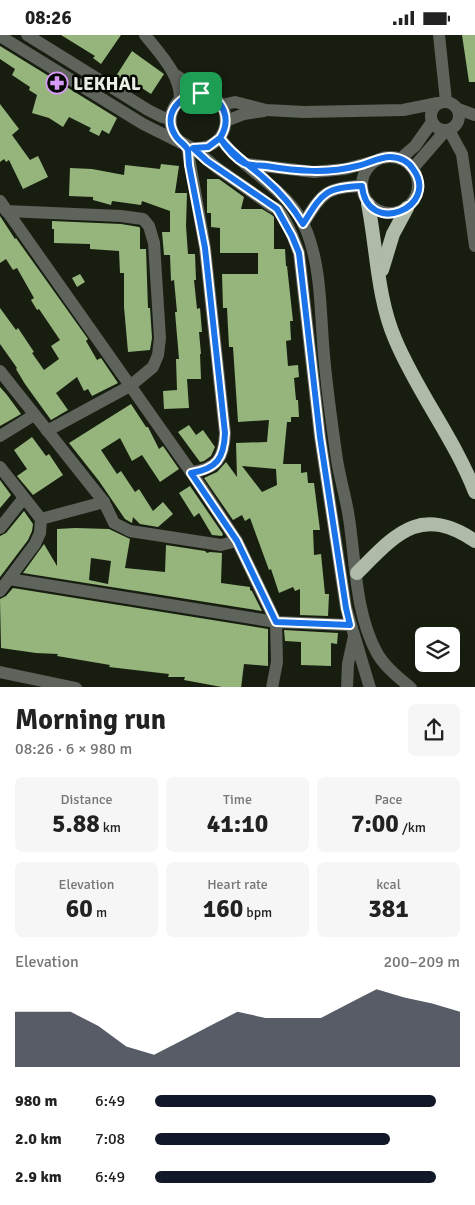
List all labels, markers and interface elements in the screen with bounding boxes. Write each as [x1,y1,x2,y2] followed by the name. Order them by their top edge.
[25,6,72,30] text: 08:26
[45,71,69,95] pharmacy icon: LEKHAL
[73,72,141,96] place label: LEKHAL
[180,72,222,114] pin
[187,79,215,107] icon: arrive
[415,627,460,672] map controls
[415,627,460,672] button: layers
[15,703,166,737] text: Morning run
[408,704,460,756] button: share
[15,739,132,759] text: 08:26 · 6 × 980 m
[60,791,113,808] text: Distance
[223,791,252,808] text: Time
[374,791,403,808] text: Pace
[52,808,100,839] text: 5.88
[207,808,268,839] text: 41:10
[351,808,399,839] text: 7:00
[100,819,121,836] text: km
[399,819,426,836] text: /km
[59,876,114,893] text: Elevation
[207,876,268,893] text: Heart rate
[376,876,401,893] text: kcal
[66,893,93,924] text: 60
[203,893,243,924] text: 160
[368,893,409,924] text: 381
[93,904,107,921] text: m
[243,904,272,921] text: bpm
[15,952,79,972] text: Elevation
[383,952,460,972] text: 200–209 m
[15,1091,57,1111] text: 980 m
[95,1091,125,1111] text: 6:49
[15,1129,62,1149] text: 2.0 km
[95,1129,125,1149] text: 7:08
[15,1167,62,1187] text: 2.9 km
[95,1167,125,1187] text: 6:49

